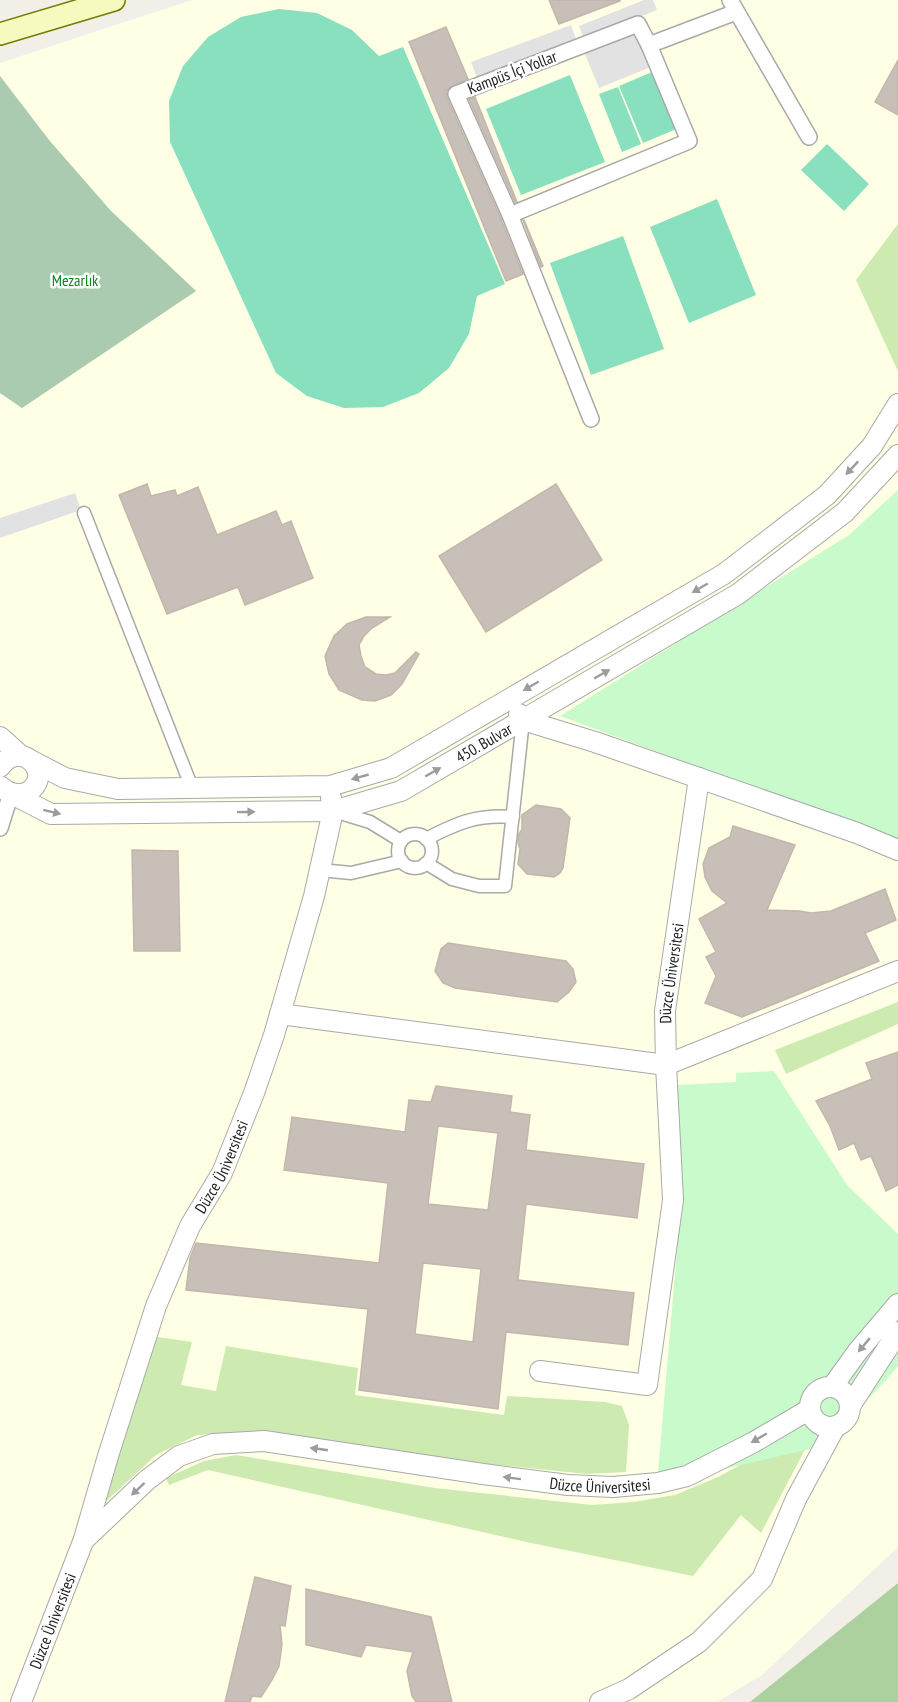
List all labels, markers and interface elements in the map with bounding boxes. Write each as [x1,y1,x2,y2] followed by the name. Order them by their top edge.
[464,46,560,98] street label: Kampüs İçi Yollar
[52,270,99,290] park label: Mezarlık
[846,460,860,474] one-way arrow
[691,583,708,593] one-way arrow
[594,669,611,679] one-way arrow
[522,681,539,691] one-way arrow
[452,718,516,767] street label: 450. Bulvar
[425,767,442,777] one-way arrow
[351,773,369,782] one-way arrow
[43,807,61,817] one-way arrow
[237,807,256,817] one-way arrow
[655,922,688,1024] street label: Düzce Üniversitesi
[190,1117,252,1217] street label: Düzce Üniversitesi
[858,1337,871,1352] one-way arrow
[751,1433,768,1443] one-way arrow
[309,1445,328,1454] one-way arrow
[502,1473,521,1482] one-way arrow
[548,1473,651,1497] street label: Düzce Üniversitesi
[132,1481,146,1495] one-way arrow
[25,1570,80,1672] street label: Düzce Üniversitesi

